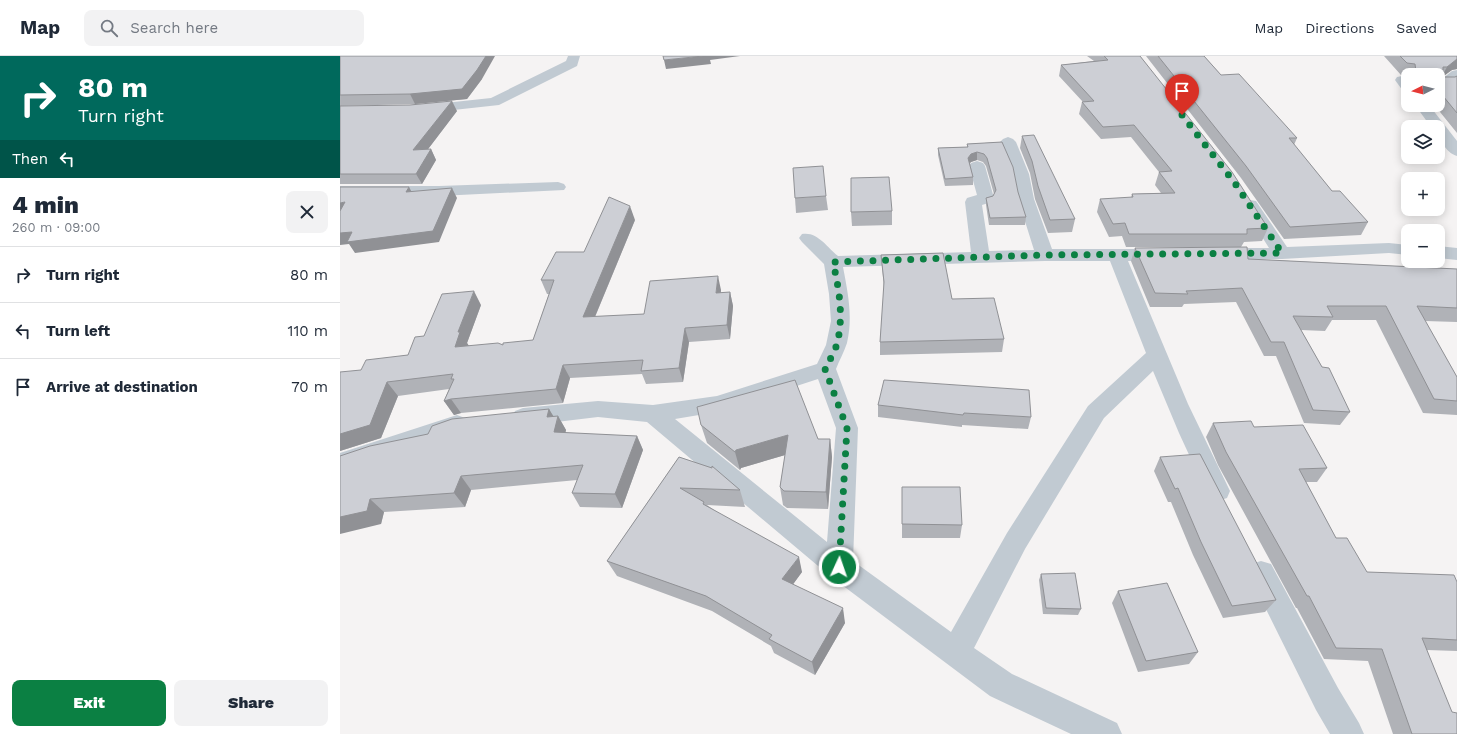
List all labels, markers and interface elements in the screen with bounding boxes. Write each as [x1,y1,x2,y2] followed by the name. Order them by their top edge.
[84,10,364,46] search box
[20,16,60,39] text: Map
[98,17,120,39] icon: search
[130,19,218,37] text: Search here
[1255,20,1283,36] text: Map
[1305,20,1374,36] text: Directions
[1396,20,1437,36] text: Saved
[1401,68,1445,112] north arrow
[1401,68,1445,268] map controls
[78,71,148,104] text: 80 m
[12,72,64,124] icon: right
[1165,74,1199,115] pin
[1171,80,1193,102] icon: arrive
[78,105,164,126] text: Turn right
[1401,120,1445,164] button: layers
[56,148,78,170] icon: left
[12,150,48,168] text: Then
[1401,172,1445,216] button: +
[12,191,79,219] text: 4 min
[286,191,328,233] button: close
[12,220,100,235] text: 260 m · 09:00
[1401,224,1445,268] button: −
[12,264,34,286] icon: right
[46,266,119,284] text: Turn right
[290,266,328,284] text: 80 m
[12,320,34,342] icon: left
[46,322,110,340] text: Turn left
[288,322,328,340] text: 110 m
[12,376,34,398] icon: arrive
[46,378,198,396] text: Arrive at destination
[291,378,328,396] text: 70 m
[818,546,860,588] position arrow
[12,680,166,726] button: Exit
[174,680,328,726] button: Share

